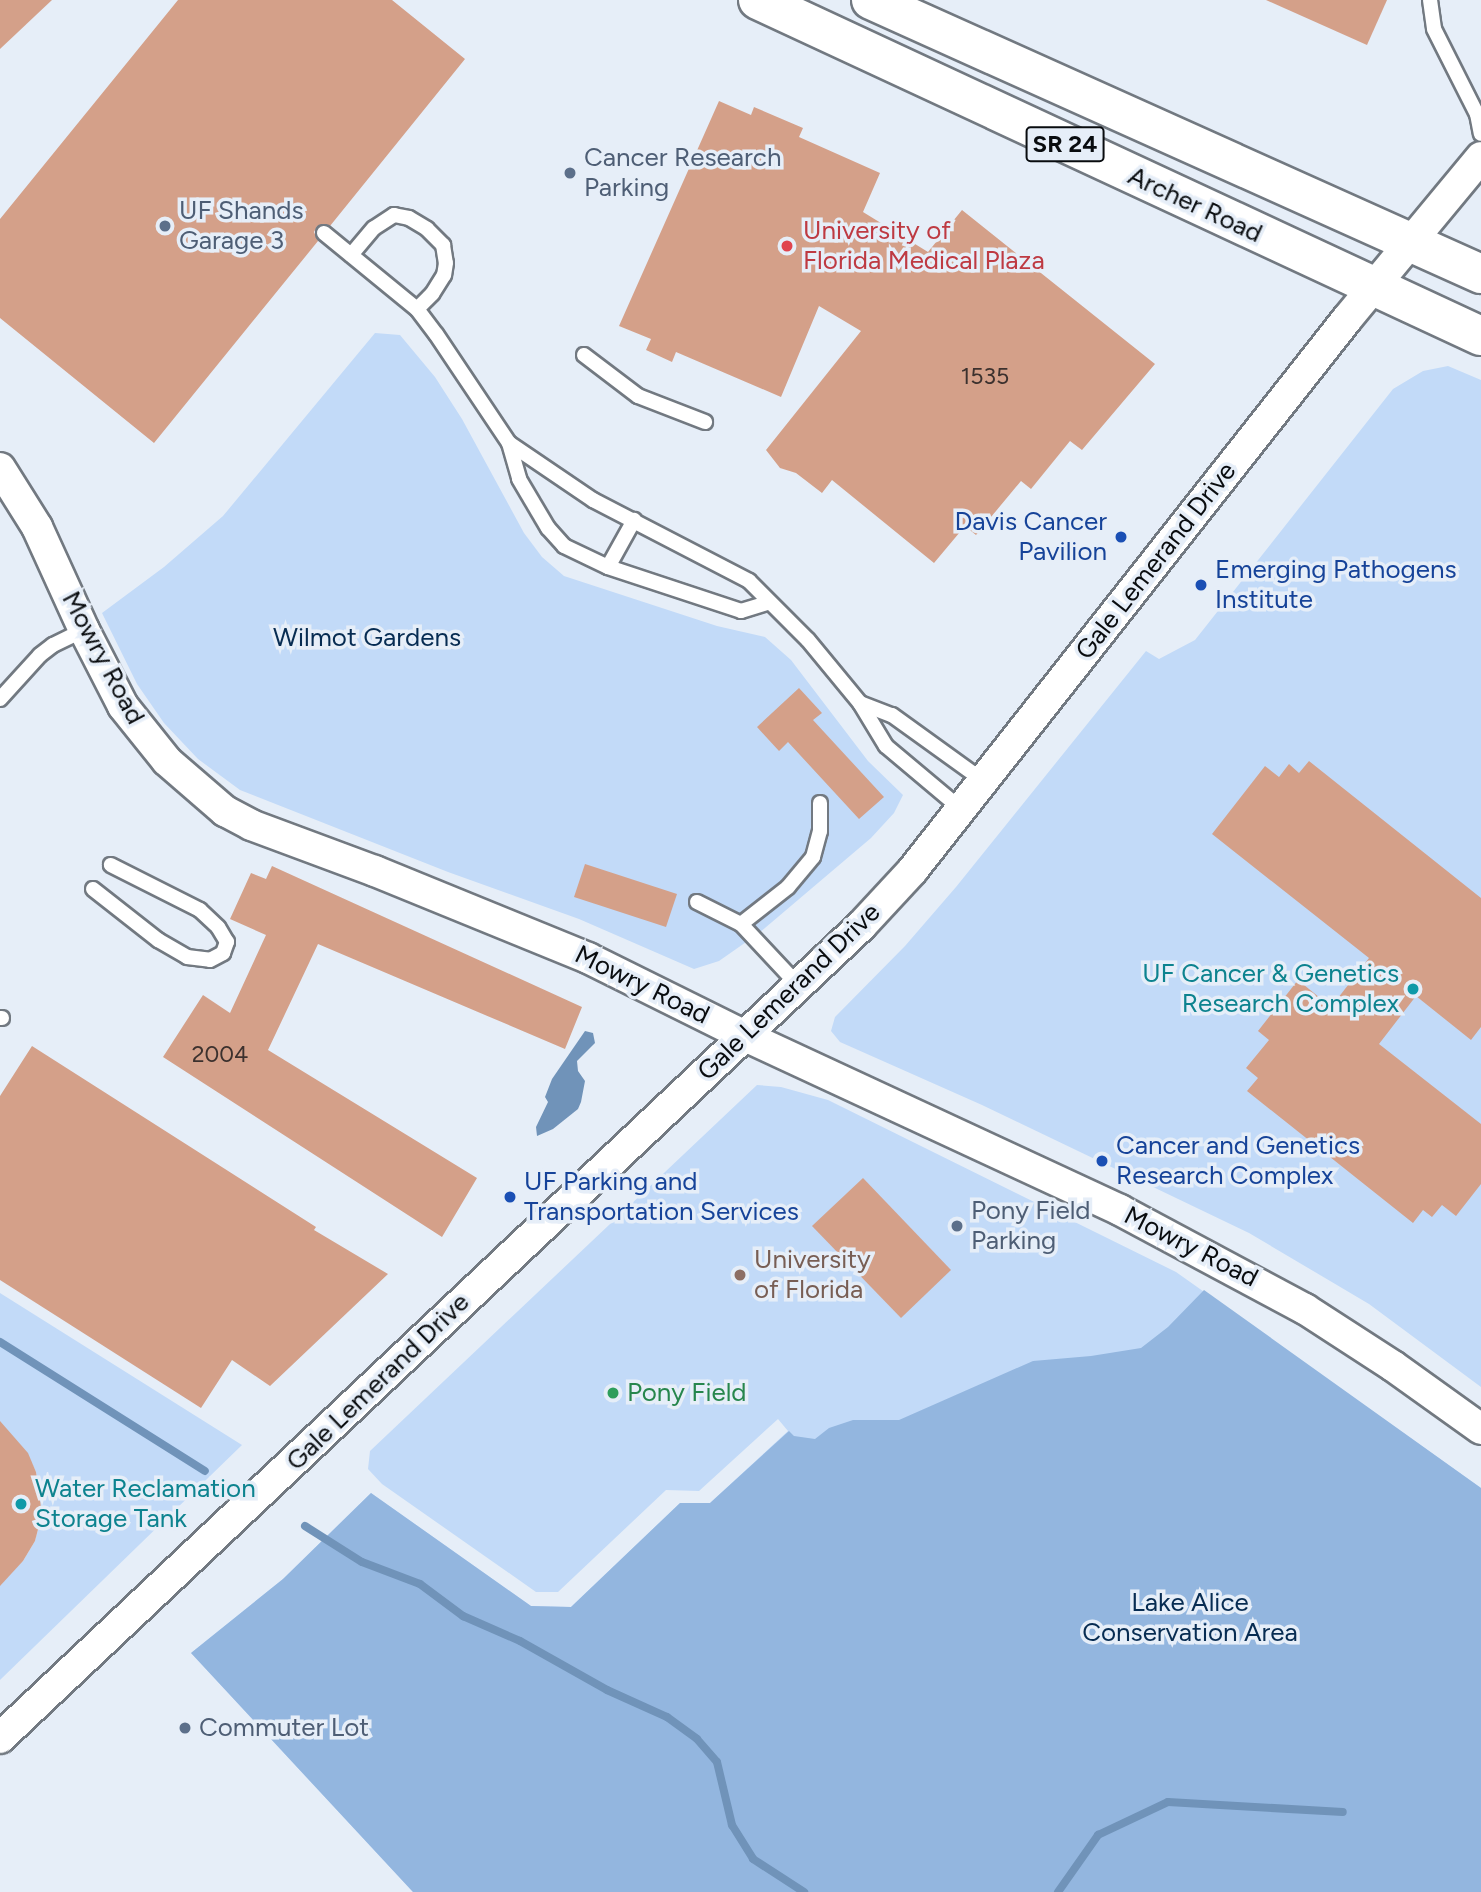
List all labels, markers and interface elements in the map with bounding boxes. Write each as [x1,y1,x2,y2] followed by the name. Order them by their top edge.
[1025,124,1105,164] road number: SR 24
[584,142,781,204] place label: Cancer Research Parking
[1123,160,1267,250] street label: Archer Road
[562,165,578,181] marker: Cancer Research Parking
[179,195,304,256] place label: UF Shands Garage 3
[803,215,1045,276] place label: University of Florida Medical Plaza
[157,218,173,234] marker: UF Shands Garage 3
[777,236,797,256] marker: University of Florida Medical Plaza
[961,362,1009,390] house number: 1535
[1069,456,1243,666] street label: Gale Lemerand Drive
[954,506,1107,568] place label: Davis Cancer Pavilion
[1113,529,1129,545] marker: Davis Cancer Pavilion
[1215,554,1457,616] place label: Emerging Pathogens Institute
[1193,577,1209,593] marker: Emerging Pathogens Institute
[55,586,151,730] street label: Mowry Road
[273,622,461,654] park label: Wilmot Gardens
[691,897,887,1087] street label: Gale Lemerand Drive
[570,939,714,1031] street label: Mowry Road
[1142,958,1399,1020] place label: UF Cancer & Genetics Research Complex
[1405,981,1421,997] marker: UF Cancer & Genetics Research Complex
[192,1040,248,1068] house number: 2004
[1116,1130,1360,1192] place label: Cancer and Genetics Research Complex
[1094,1153,1110,1169] marker: Cancer and Genetics Research Complex
[524,1166,799,1228] place label: UF Parking and Transportation Services
[502,1189,518,1205] marker: UF Parking and Transportation Services
[971,1195,1091,1256] place label: Pony Field Parking
[1119,1200,1263,1294] street label: Mowry Road
[949,1218,965,1234] marker: Pony Field Parking
[754,1244,871,1306] place label: University of Florida
[732,1267,748,1283] marker: University of Florida
[280,1287,476,1477] street label: Gale Lemerand Drive
[627,1377,747,1409] place label: Pony Field
[605,1385,621,1401] marker: Pony Field
[35,1473,256,1534] place label: Water Reclamation Storage Tank
[13,1496,29,1512] marker: Water Reclamation Storage Tank
[1082,1587,1298,1648] park label: Lake Alice Conservation Area
[199,1712,369,1744] place label: Commuter Lot
[177,1720,193,1736] marker: Commuter Lot

